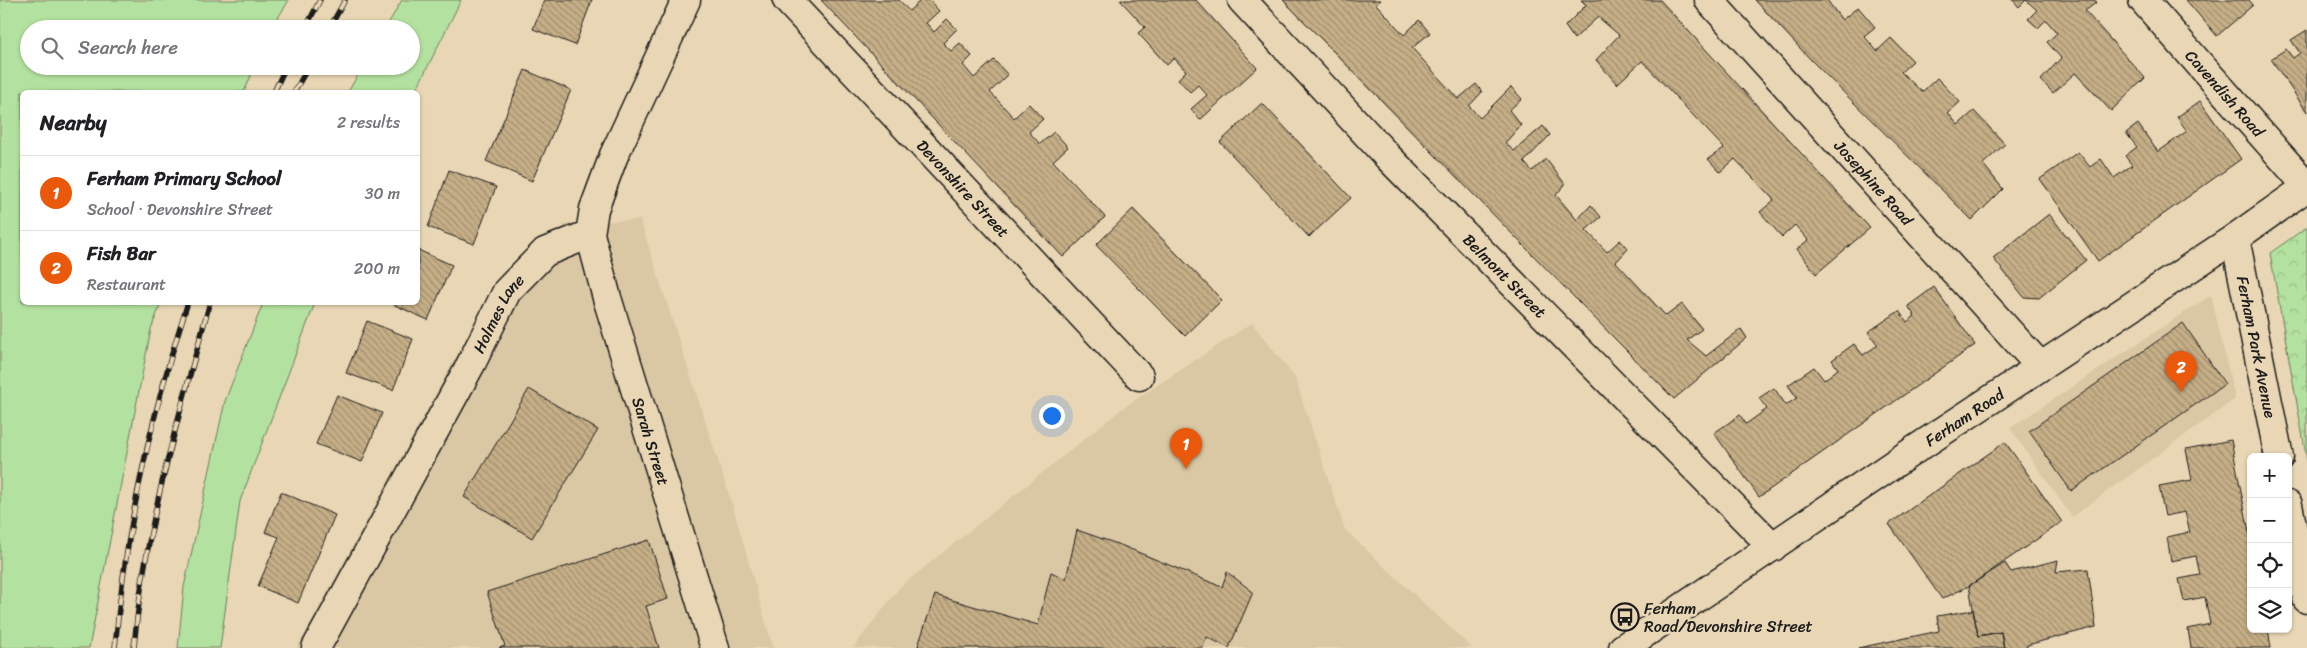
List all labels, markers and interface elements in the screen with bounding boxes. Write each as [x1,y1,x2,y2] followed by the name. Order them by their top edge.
[20,20,420,75] search box
[78,31,178,64] text: Search here
[38,34,66,62] icon: search
[2178,43,2273,145] street label: Cavendish Road
[40,104,106,142] text: Nearby
[337,108,400,137] text: 2 results
[1826,132,1922,234] street label: Josephine Road
[909,133,1017,245] street label: Devonshire Street
[87,162,281,195] text: Ferham Primary School
[53,179,59,208] text: 1
[365,179,400,208] text: 30 m
[87,195,273,224] text: School · Devonshire Street
[1456,226,1554,325] street label: Belmont Street
[87,237,156,270] text: Fish Bar
[51,254,61,283] text: 2
[354,254,400,283] text: 200 m
[464,267,532,358] street label: Holmes Lane
[87,270,166,299] text: Restaurant
[2228,273,2285,421] street label: Ferham Park Avenue
[2165,351,2197,392] pin: 2
[1919,380,2012,455] street label: Ferham Road
[623,393,678,489] street label: Sarah Street
[1039,403,1065,429] your location
[1170,428,1202,469] pin: 1
[2247,453,2292,633] map controls
[2247,453,2292,498] button: +
[2247,498,2292,543] button: −
[2247,543,2292,588] button: locate
[2247,588,2292,633] button: layers
[1644,594,1813,641] place label: Ferham Road/Devonshire Street
[1610,602,1640,632] bus stop icon: Ferham Road/Devonshire Street

